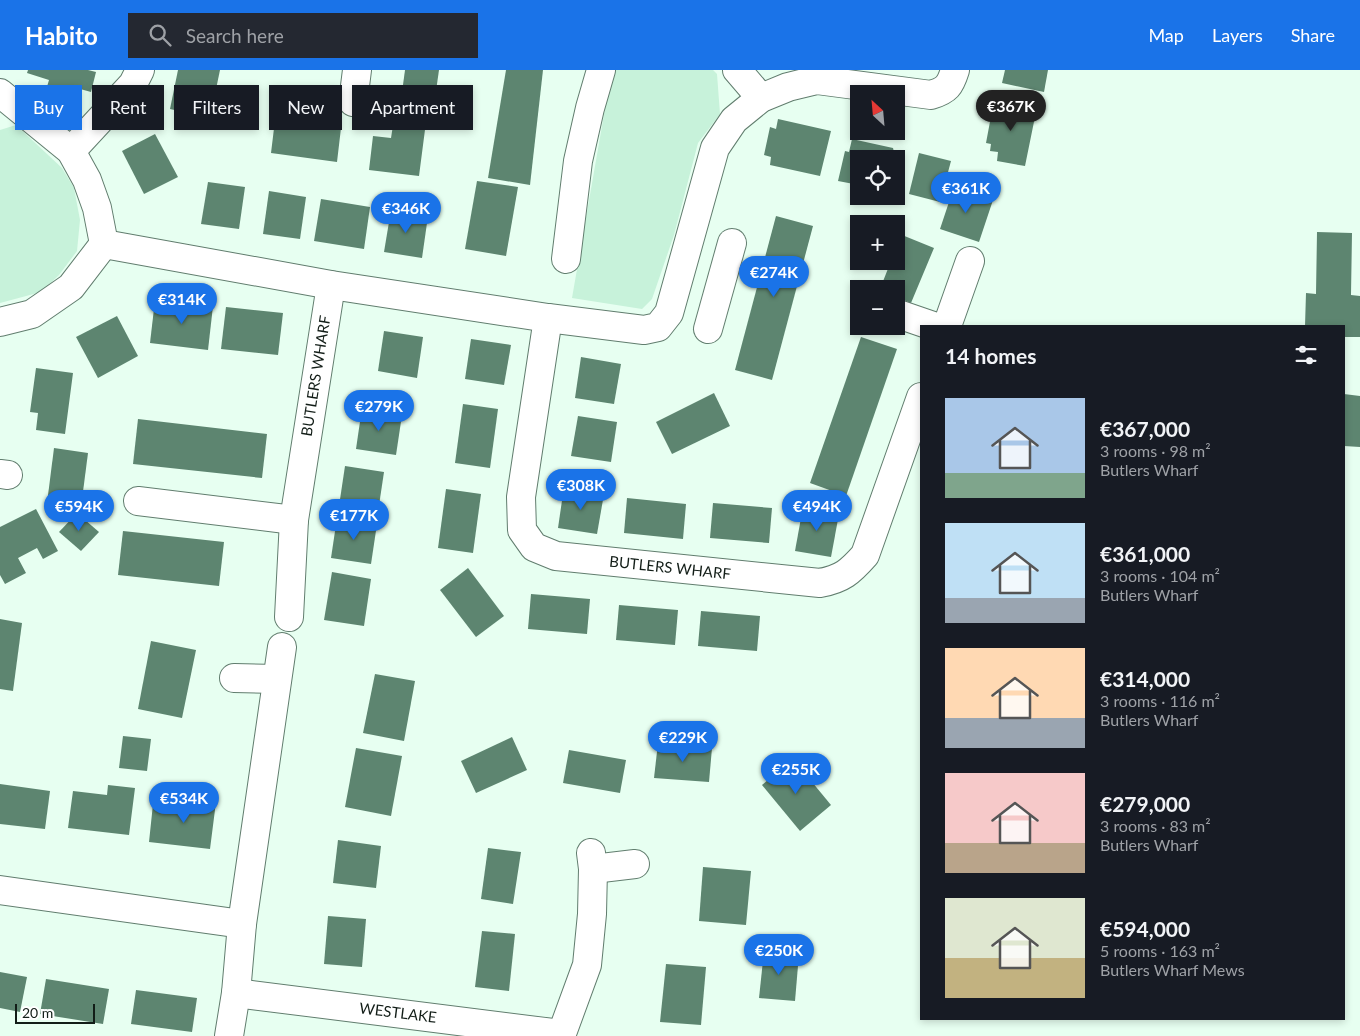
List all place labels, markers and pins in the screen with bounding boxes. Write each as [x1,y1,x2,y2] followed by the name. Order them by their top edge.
[976,90,1046,132] pin: €367K
[931,172,1001,214] pin: €361K
[371,191,441,234] pin: €346K
[739,256,809,298] pin: €274K
[147,282,217,325] pin: €314K
[344,390,414,432] pin: €279K
[546,468,616,511] pin: €308K
[44,490,114,532] pin: €594K
[782,490,852,532] pin: €494K
[319,498,389,541] pin: €177K
[648,720,718,763] pin: €229K
[761,752,831,795] pin: €255K
[149,782,219,824] pin: €534K
[744,934,814,976] pin: €250K

